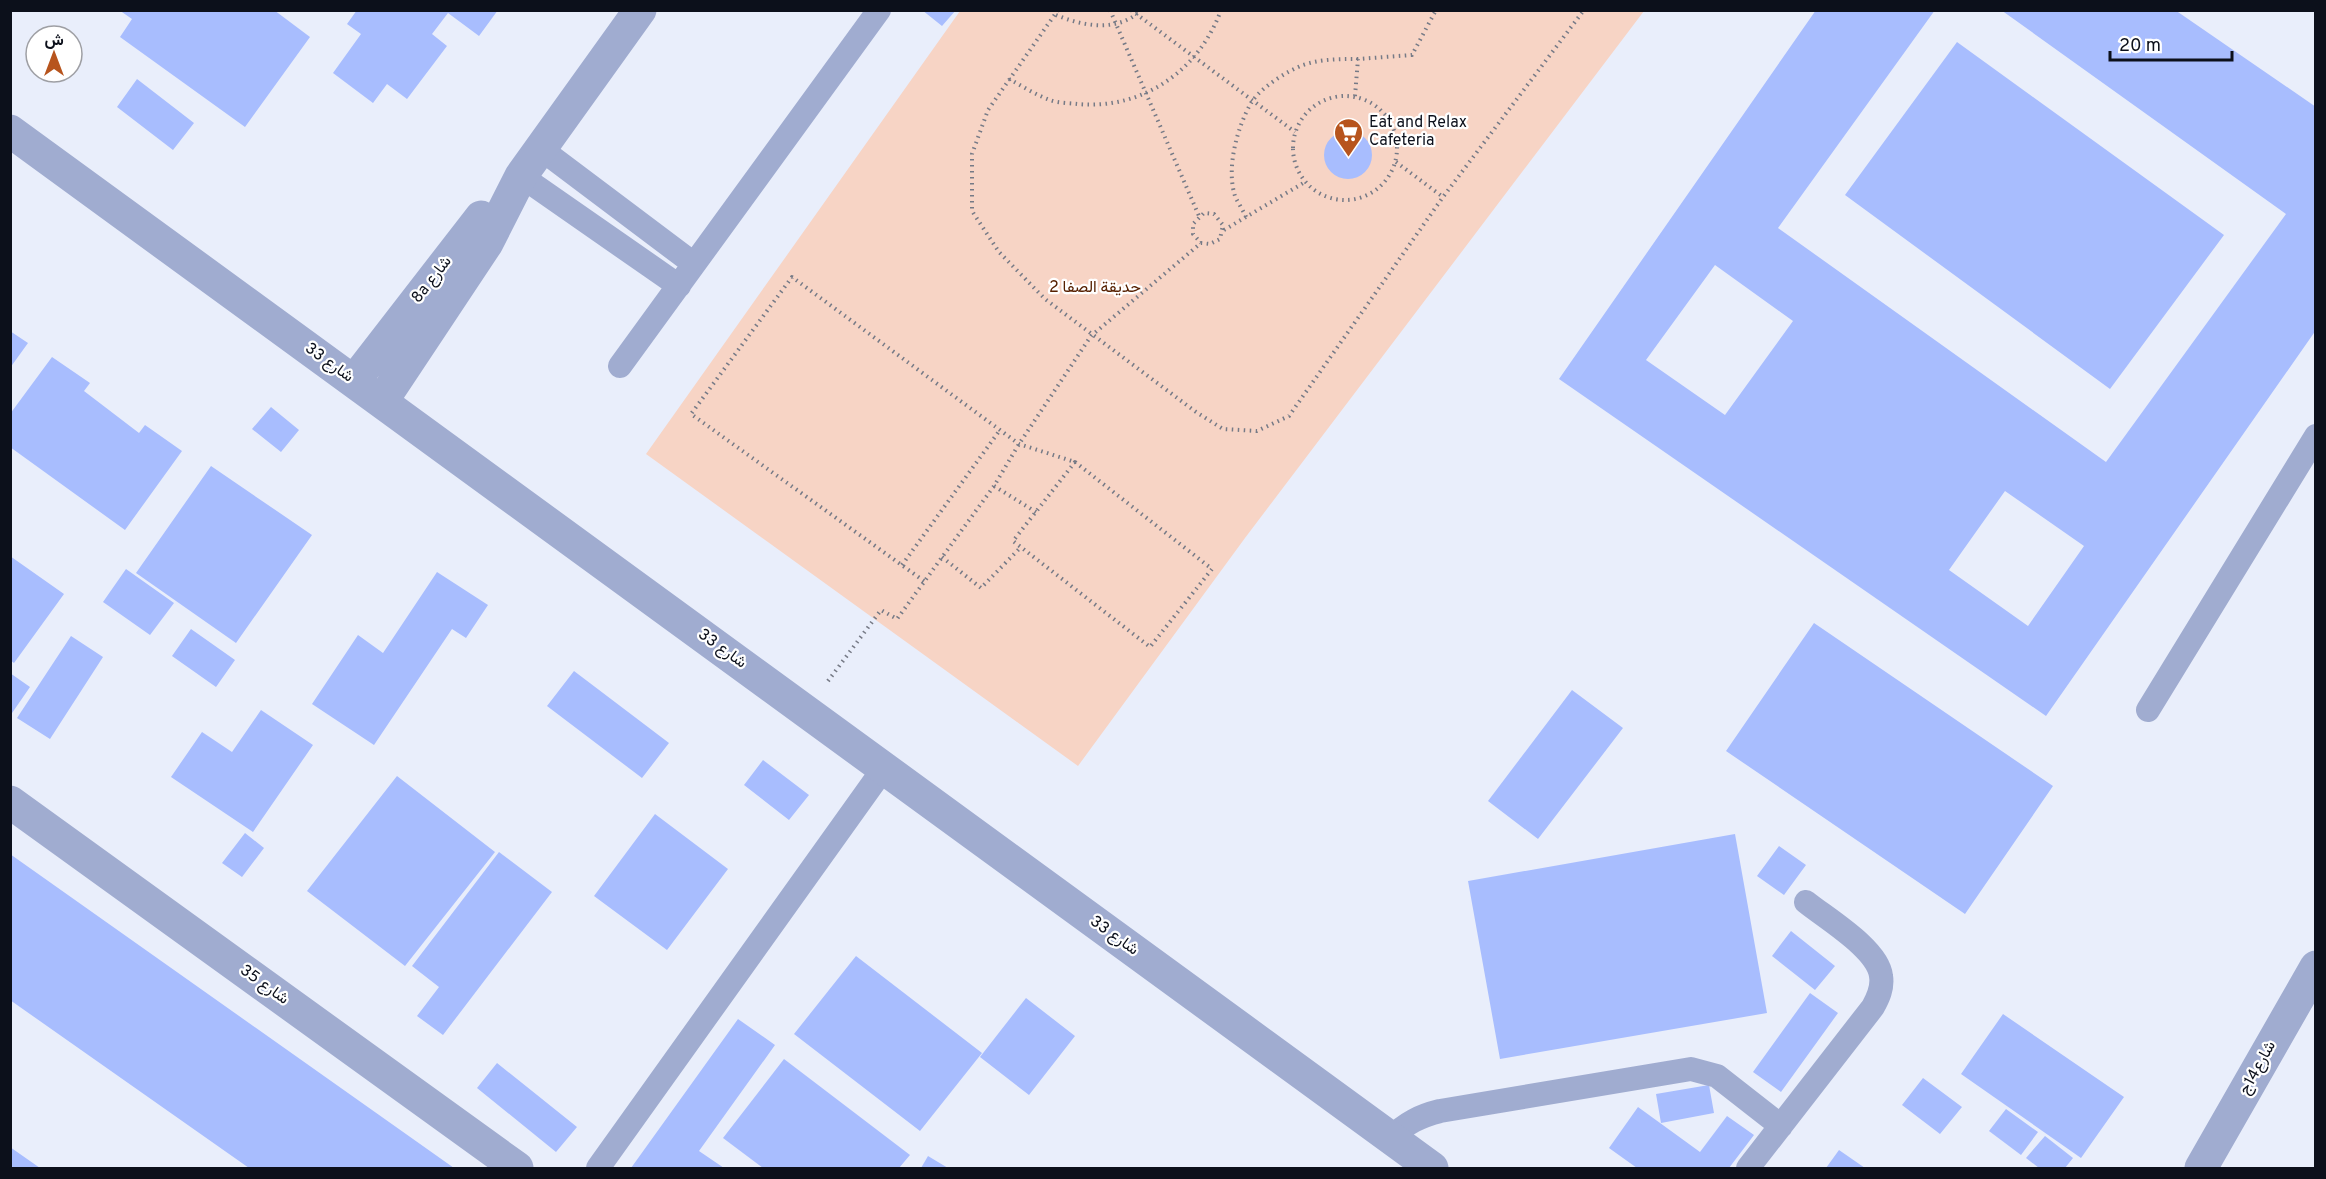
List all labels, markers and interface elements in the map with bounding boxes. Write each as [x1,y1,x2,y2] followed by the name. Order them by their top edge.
[24,24,84,84] north arrow
[2110,24,2232,62] scale bar
[44,31,64,51] text: ش
[2119,35,2161,58] text: 20 m
[1369,113,1467,151] place label: Eat and Relax Cafeteria
[1332,116,1364,158] supermarket icon: Eat and Relax Cafeteria
[407,252,457,308] street label: 8a شارع
[1049,278,1141,298] park label: حديقة الصفا 2
[301,339,357,387] street label: شارع 33
[694,625,750,673] street label: شارع 33
[1086,912,1142,960] street label: شارع 33
[236,961,292,1009] street label: شارع 35
[2235,1038,2281,1098] street label: شارع14ج

